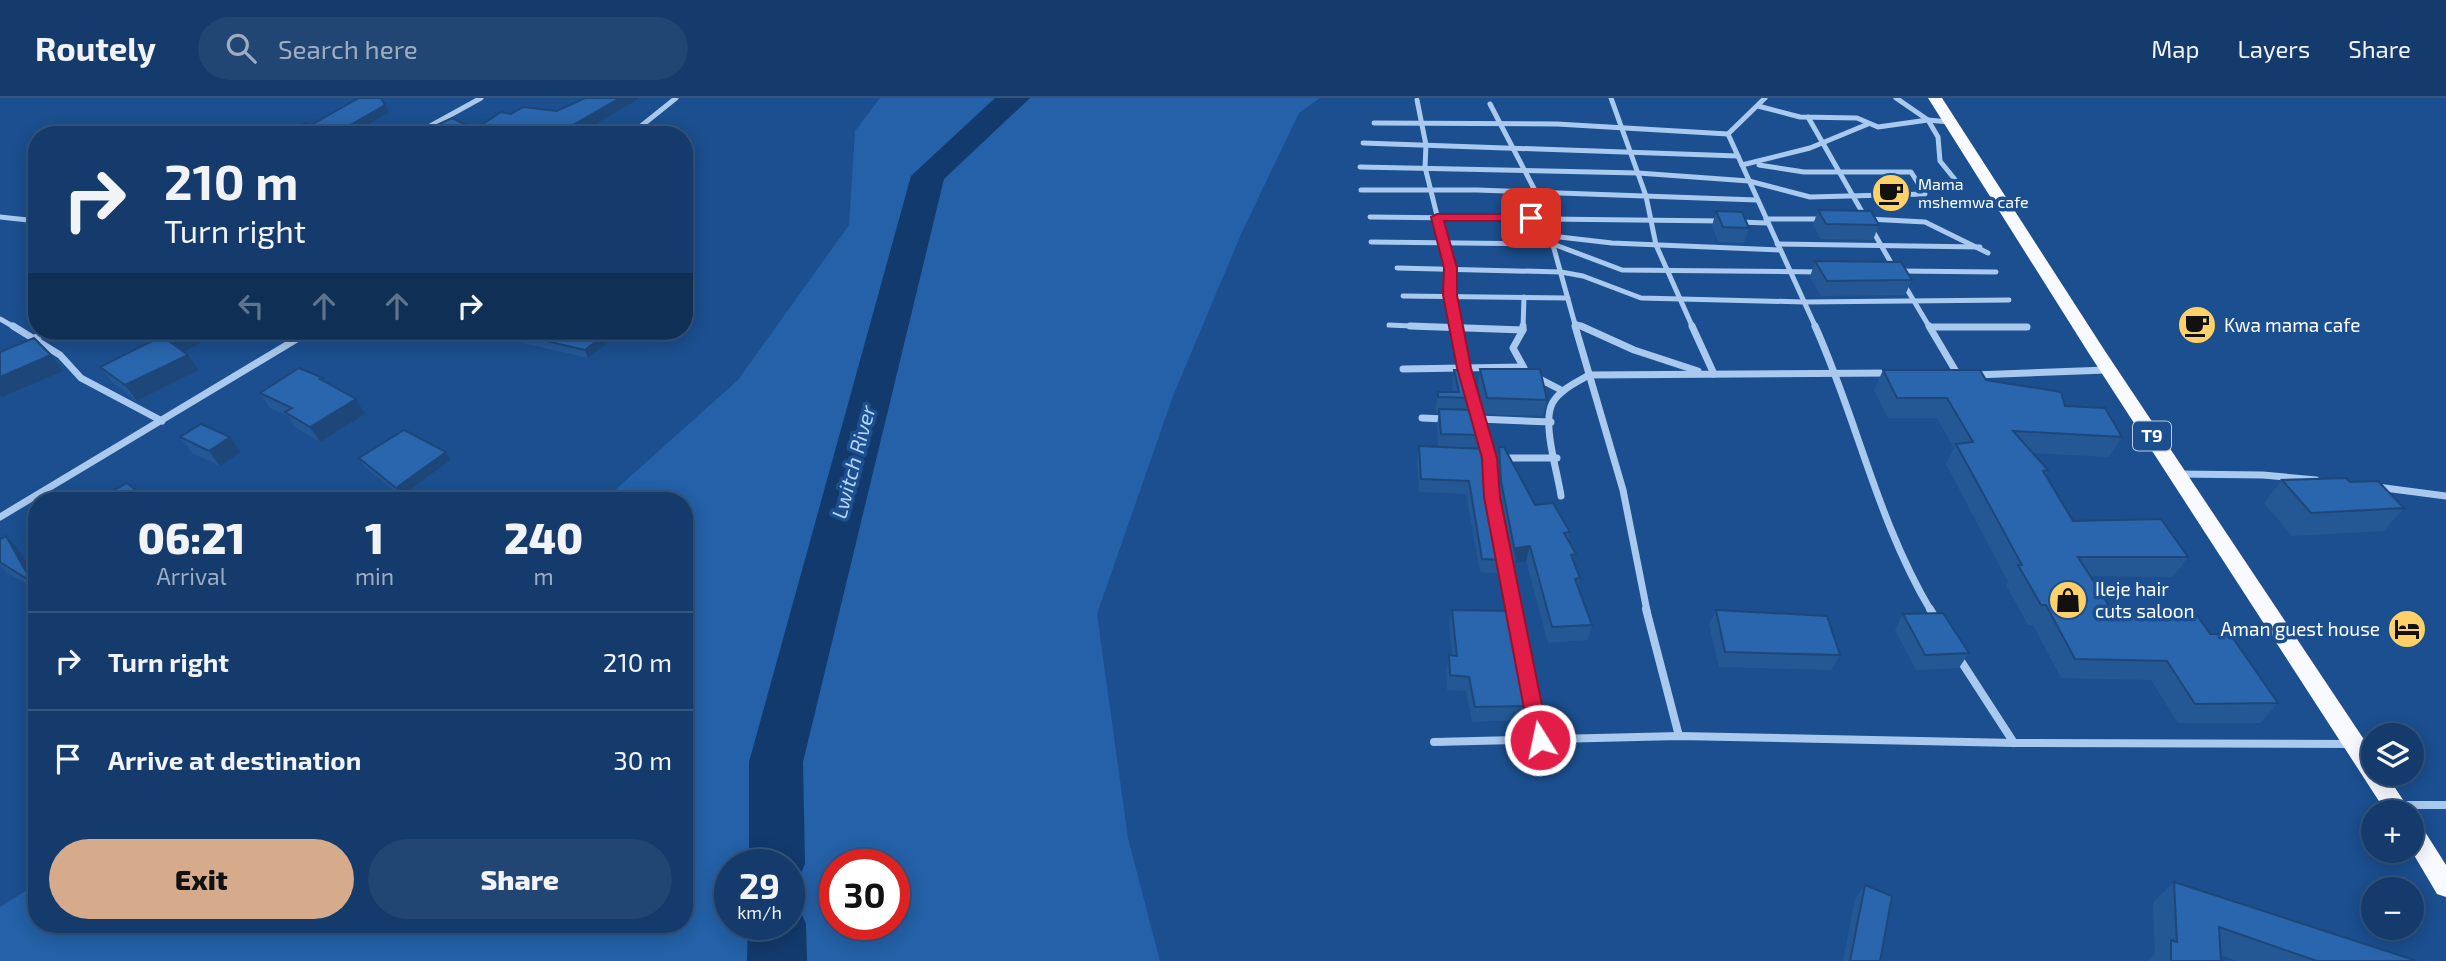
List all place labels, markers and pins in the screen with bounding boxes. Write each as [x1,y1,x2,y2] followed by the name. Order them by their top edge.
[1870,172,1912,214] cafe icon: Mama mshemwa cafe
[1918,174,2029,211] place label: Mama mshemwa cafe
[1501,188,1561,248] pin
[2176,304,2218,346] cafe icon: Kwa mama cafe
[2224,313,2360,336] place label: Kwa mama cafe
[2095,577,2195,622] place label: Ileje hair cuts saloon
[2047,579,2089,621] shop icon: Ileje hair cuts saloon
[2386,608,2428,650] hotel icon: Aman guest house
[2221,617,2380,640] place label: Aman guest house

